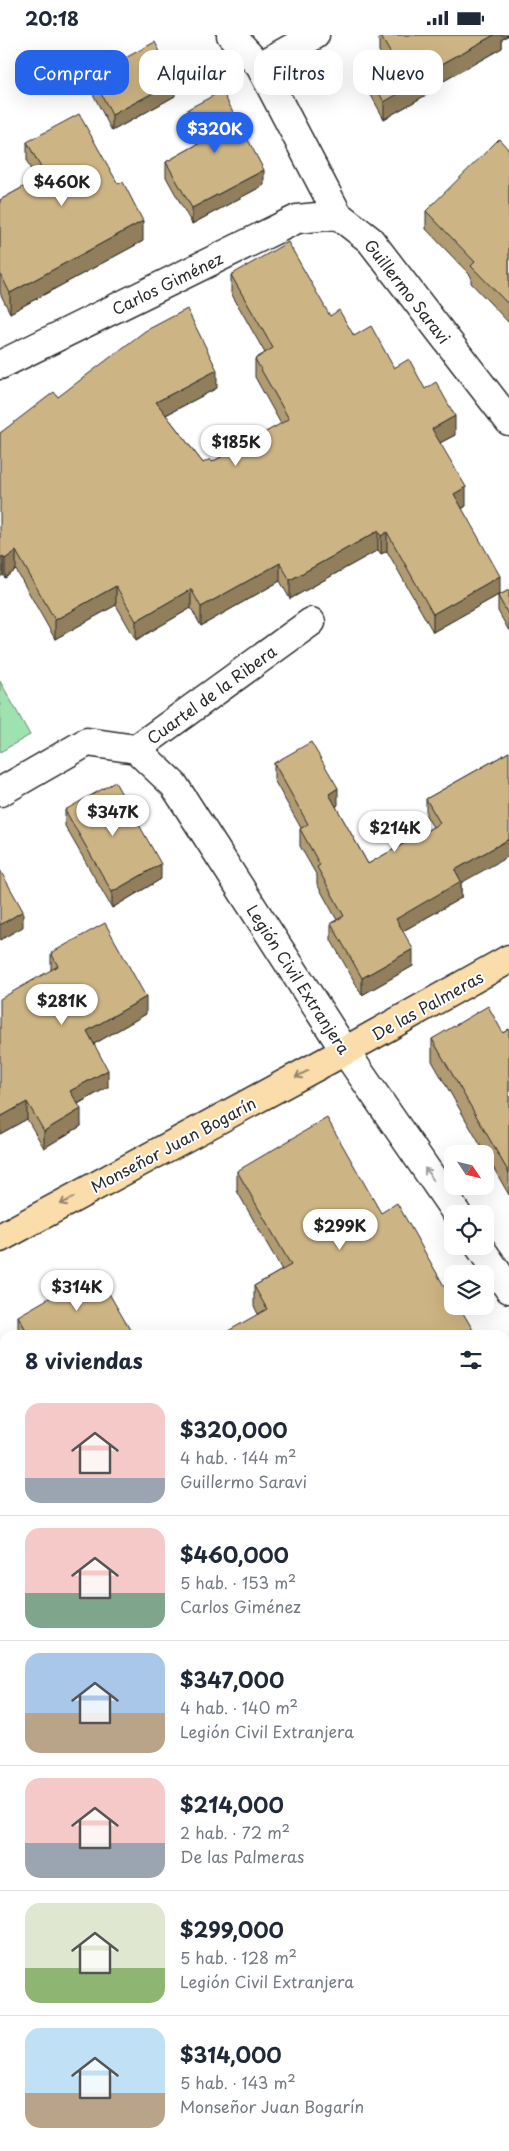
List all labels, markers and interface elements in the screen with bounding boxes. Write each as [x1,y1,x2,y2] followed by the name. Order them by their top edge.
[25,4,79,32] text: 20:18
[15,50,129,95] chip: Comprar
[139,50,244,95] chip: Alquilar
[254,50,343,95] chip: Filtros
[353,50,443,95] chip: Nuevo
[180,111,250,154] pin: $320K
[187,116,243,140] text: $320K
[27,165,97,207] pin: $460K
[34,169,90,193] text: $460K
[359,233,457,349] street label: Guillermo Saravi
[107,246,227,320] street label: Carlos Giménez
[201,425,271,467] pin: $185K
[211,429,261,453] text: $185K
[141,639,281,749] street label: Cuartel de la Ribera
[78,795,148,837] pin: $347K
[87,799,139,823] text: $347K
[360,811,430,853] pin: $214K
[369,815,421,839] text: $214K
[242,900,357,1059] street label: Legión Civil Extranjera
[367,964,487,1046] street label: De las Palmeras
[27,983,97,1026] pin: $281K
[37,988,87,1012] text: $281K
[295,1069,310,1079] one-way arrow
[86,1090,260,1198] street label: Monseñor Juan Bogarín
[444,1145,494,1195] north arrow
[444,1145,494,1315] map controls
[424,1167,434,1181] one-way arrow
[60,1197,75,1207] one-way arrow
[444,1205,494,1255] button: locate
[305,1209,375,1251] pin: $299K
[314,1213,366,1237] text: $299K
[444,1265,494,1315] button: layers
[42,1269,112,1312] pin: $314K
[52,1274,102,1298] text: $314K
[25,1344,143,1376] text: 8 viviendas
[457,1346,485,1374] icon: filters
[180,1413,288,1445] text: $320,000
[65,1423,125,1483] icon: home
[180,1445,297,1469] text: 4 hab. · 144 m²
[180,1469,307,1493] text: Guillermo Saravi
[180,1538,289,1570] text: $460,000
[65,1548,125,1608] icon: home
[180,1570,296,1594] text: 5 hab. · 153 m²
[180,1594,301,1618] text: Carlos Giménez
[180,1663,284,1695] text: $347,000
[65,1673,125,1733] icon: home
[180,1695,298,1719] text: 4 hab. · 140 m²
[180,1719,354,1743] text: Legión Civil Extranjera
[180,1788,284,1820] text: $214,000
[65,1798,125,1858] icon: home
[180,1820,290,1844] text: 2 hab. · 72 m²
[180,1844,304,1868] text: De las Palmeras
[180,1913,284,1945] text: $299,000
[65,1923,125,1983] icon: home
[180,1945,297,1969] text: 5 hab. · 128 m²
[180,1969,354,1993] text: Legión Civil Extranjera
[180,2038,282,2070] text: $314,000
[65,2048,125,2108] icon: home
[180,2070,296,2094] text: 5 hab. · 143 m²
[180,2094,364,2118] text: Monseñor Juan Bogarín

